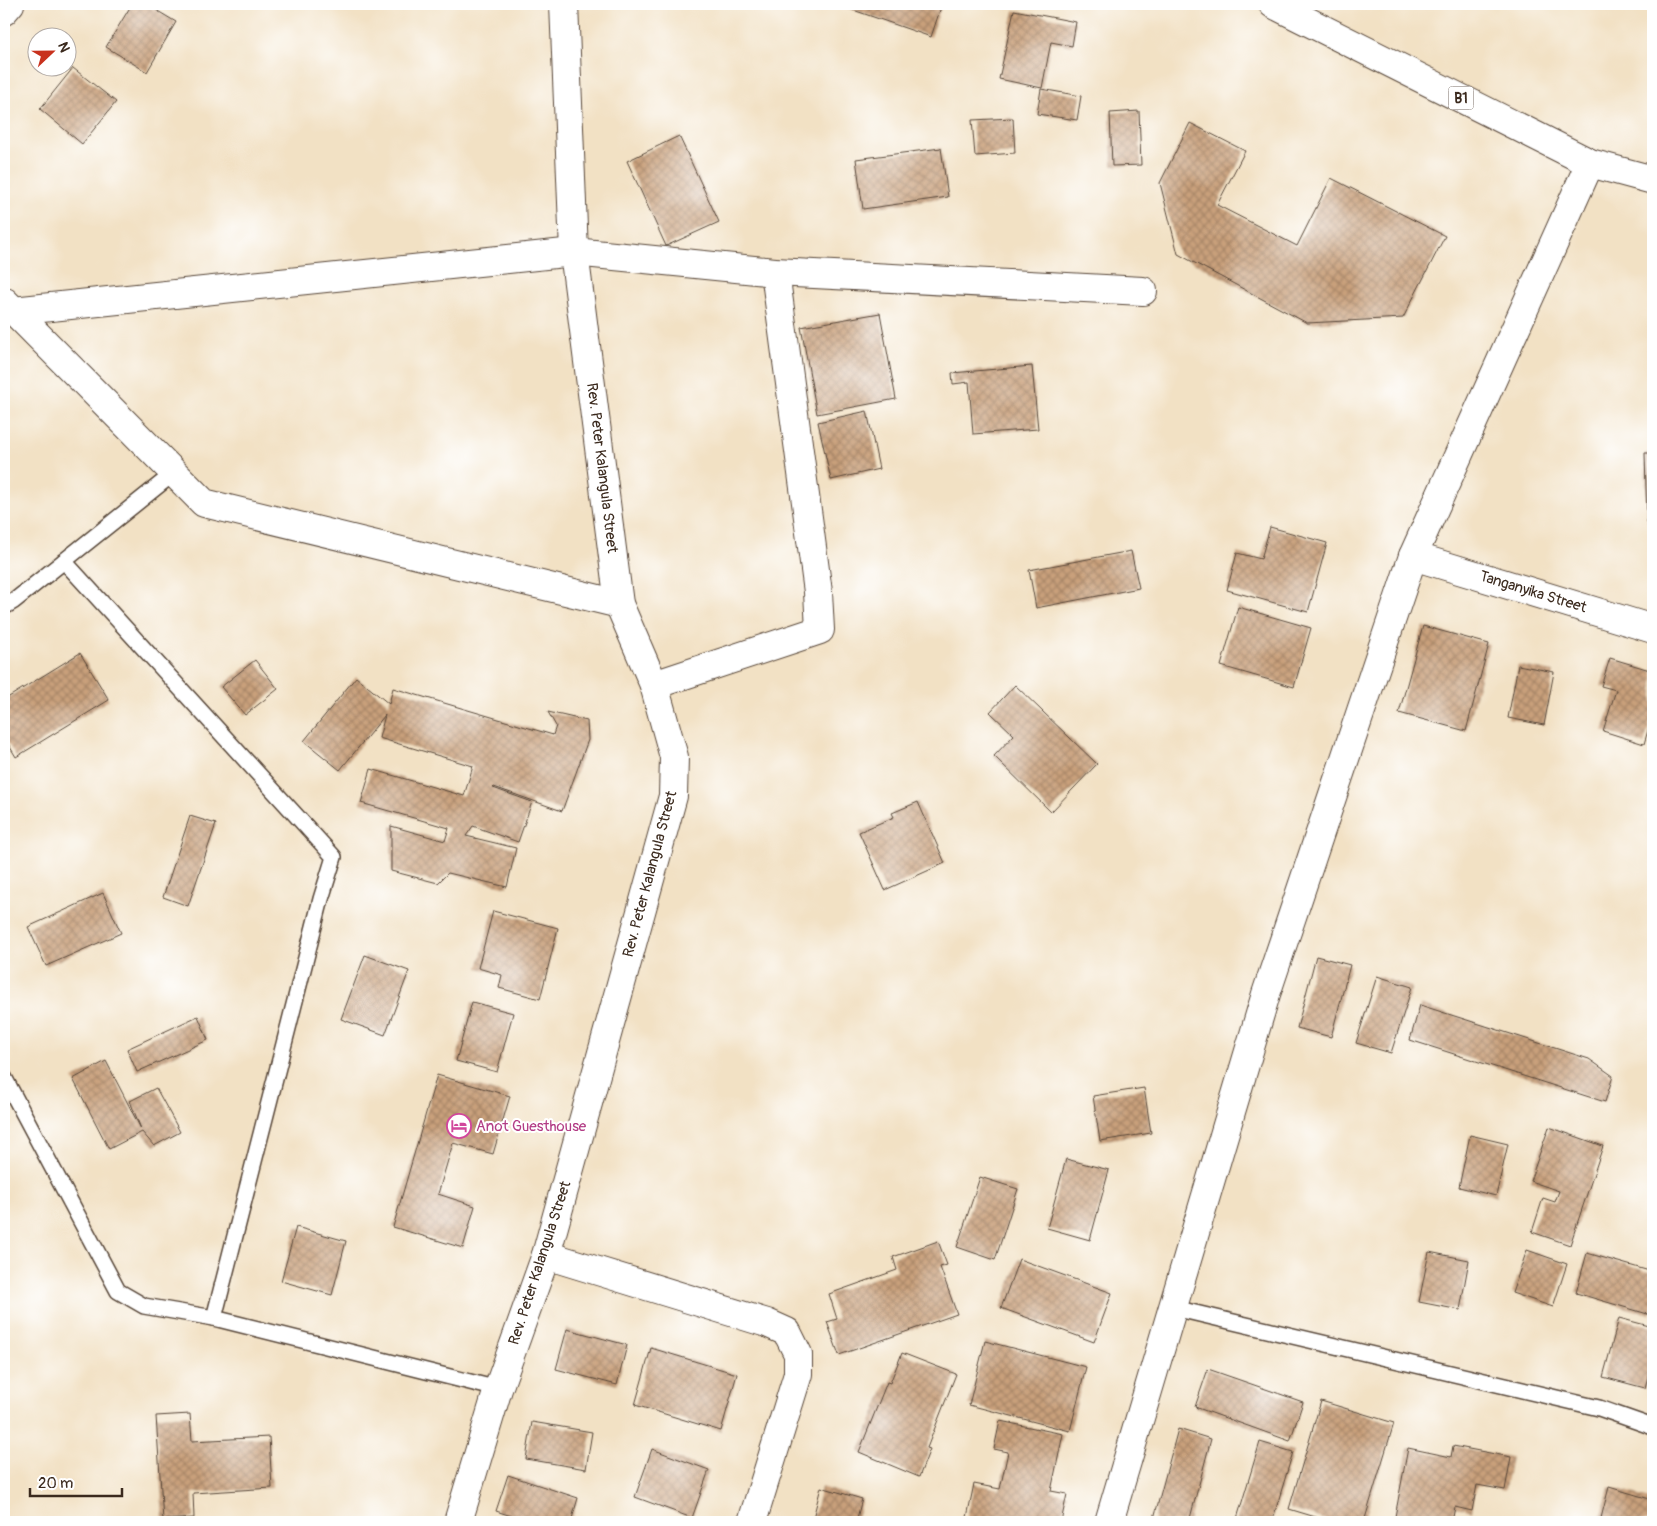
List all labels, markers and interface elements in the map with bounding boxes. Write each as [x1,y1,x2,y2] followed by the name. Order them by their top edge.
[28,28,78,78] north arrow
[54,40,73,55] text: N
[1448,86,1474,110] road number: B1
[582,382,622,555] street label: Rev. Peter Kalangula Street
[1477,567,1590,618] street label: Tanganyika Street
[619,788,682,959] street label: Rev. Peter Kalangula Street
[446,1113,472,1139] hotel icon: Anot Guesthouse
[476,1117,587,1136] place label: Anot Guesthouse
[505,1178,576,1347] street label: Rev. Peter Kalangula Street
[30,1466,122,1498] scale bar
[38,1474,73,1493] text: 20 m

